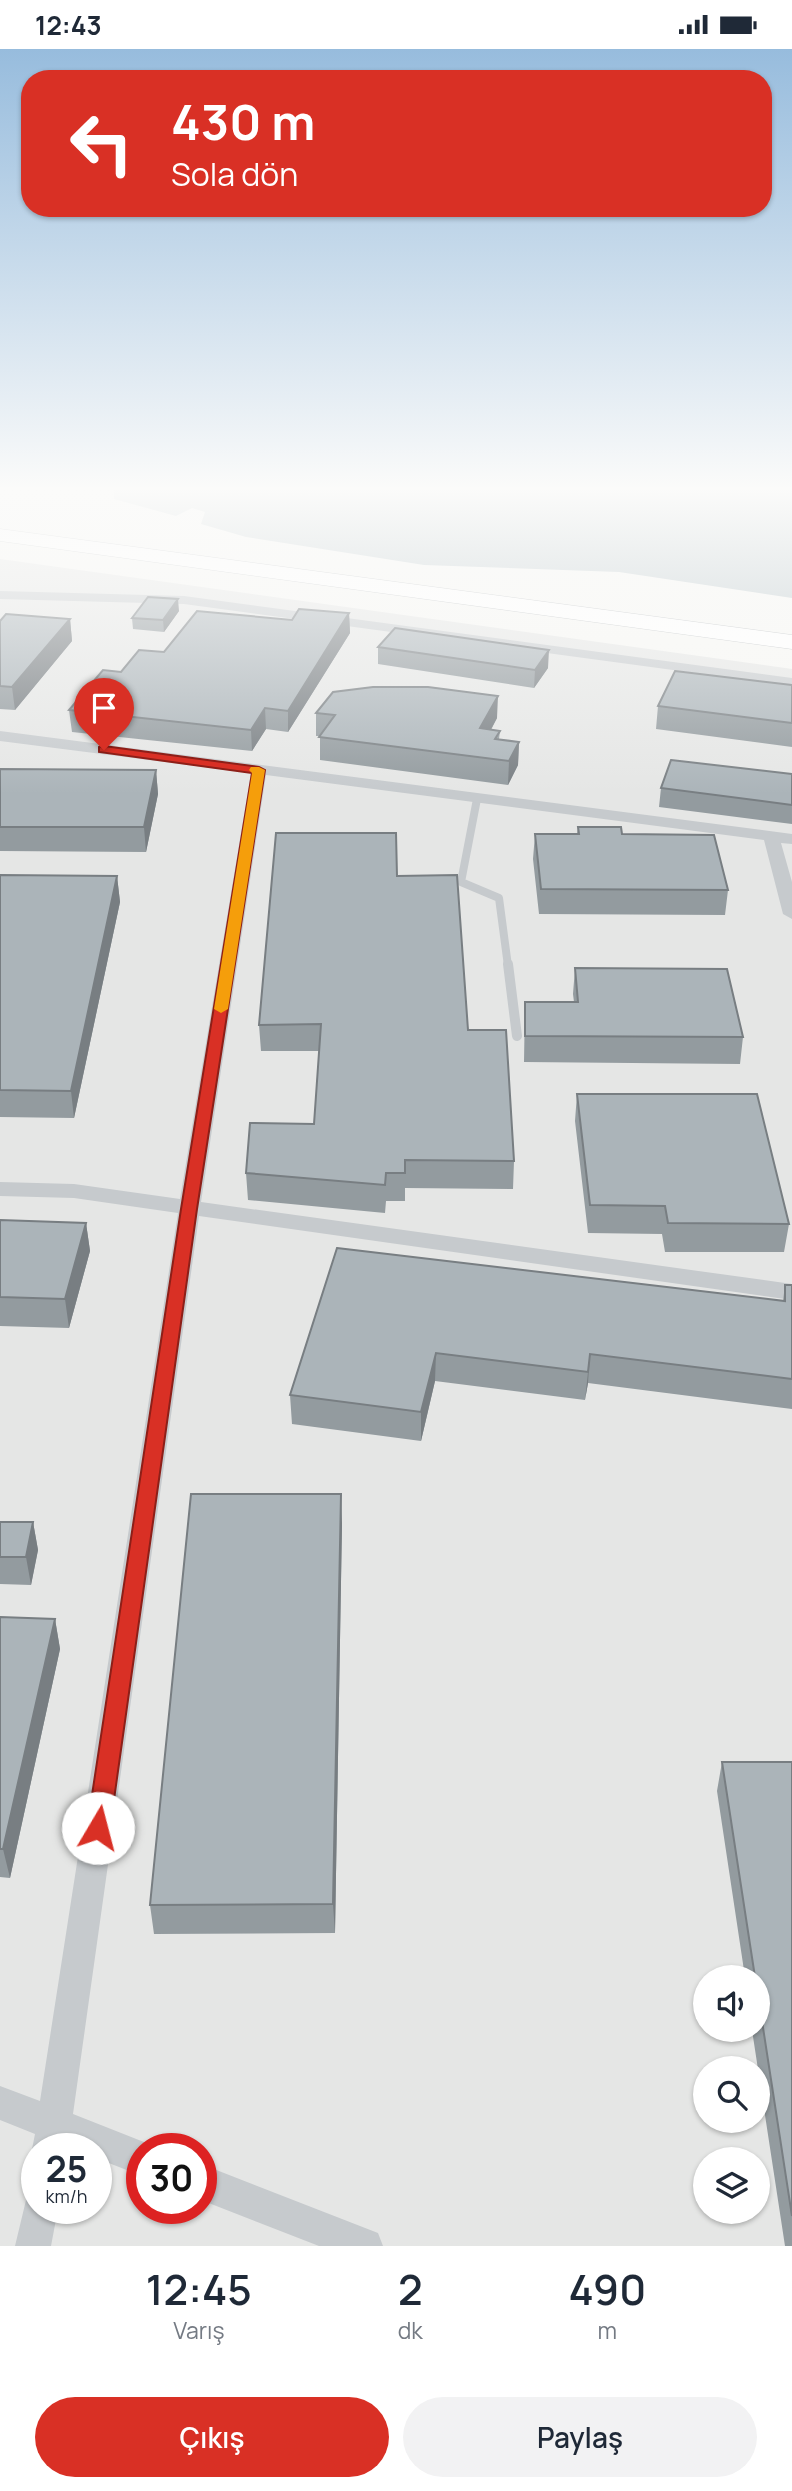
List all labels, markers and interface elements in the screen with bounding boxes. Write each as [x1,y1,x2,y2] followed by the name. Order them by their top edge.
[35,7,102,43] text: 12:43
[171,88,315,155] text: 430 m
[56,98,147,189] icon: left
[171,152,298,196] text: Sola dön
[74,678,134,750] pin
[85,689,123,727] icon: arrive
[61,1791,135,1865] position arrow
[693,1965,770,2224] map controls
[693,1965,770,2042] button: sound
[693,2056,770,2133] button: search
[126,2133,217,2224] speed limit sign: 30
[46,2145,87,2193] text: 25
[693,2147,770,2224] button: layers
[46,2184,87,2208] text: km/h
[146,2260,252,2318] text: 12:45
[398,2260,423,2318] text: 2
[569,2260,646,2318] text: 490
[173,2314,225,2346] text: Varış
[398,2314,423,2346] text: dk
[598,2314,617,2346] text: m
[35,2397,389,2477] button: Çıkış
[403,2397,757,2477] button: Paylaş

